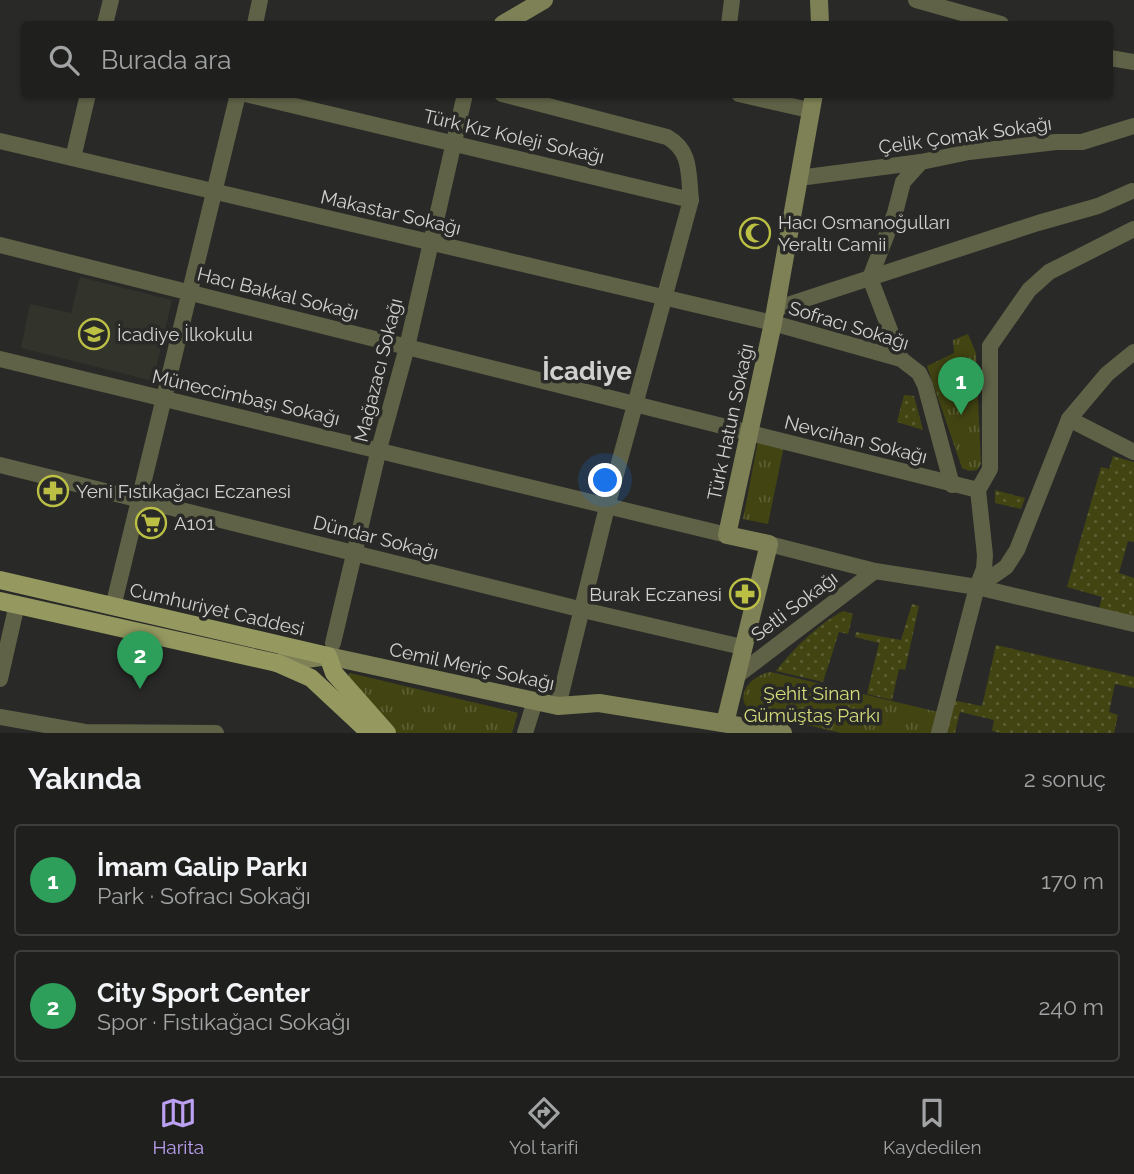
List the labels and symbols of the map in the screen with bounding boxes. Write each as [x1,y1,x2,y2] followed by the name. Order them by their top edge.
[421,104,607,168] street label: Türk Kız Koleji Sokağı
[877,112,1053,158] street label: Çelik Çomak Sokağı
[319,185,463,239] street label: Makastar Sokağı
[778,211,950,255] place label: Hacı Osmanoğulları Yeraltı Camii
[738,216,772,250] mosque icon: Hacı Osmanoğulları Yeraltı Camii
[195,262,361,324] street label: Hacı Bakkal Sokağı
[350,296,406,444] street label: Mağazacı Sokağı
[786,296,912,354] street label: Sofracı Sokağı
[77,317,111,351] school or university icon: İcadiye İlkokulu
[117,323,253,345] place label: İcadiye İlkokulu
[703,342,757,502] street label: Türk Hatun Sokağı
[542,356,632,386] district label: İcadiye
[938,357,984,415] pin: 1
[150,365,342,429] street label: Müneccimbaşı Sokağı
[782,411,930,467] street label: Nevcihan Sokağı
[588,463,622,497] your location
[36,474,70,508] pharmacy icon: Yeni Fıstıkağacı Eczanesi
[76,480,291,502] place label: Yeni Fıstıkağacı Eczanesi
[134,506,168,540] supermarket icon: A101
[311,511,441,563] street label: Dündar Sokağı
[174,512,215,534] place label: A101
[747,566,841,646] street label: Setli Sokağı
[728,577,762,611] pharmacy icon: Burak Eczanesi
[127,578,307,640] street label: Cumhuriyet Caddesi
[589,583,722,605] place label: Burak Eczanesi
[117,631,163,689] pin: 2
[388,638,556,694] street label: Cemil Meriç Sokağı
[744,682,880,726] park label: Şehit Sinan Gümüştaş Parkı

